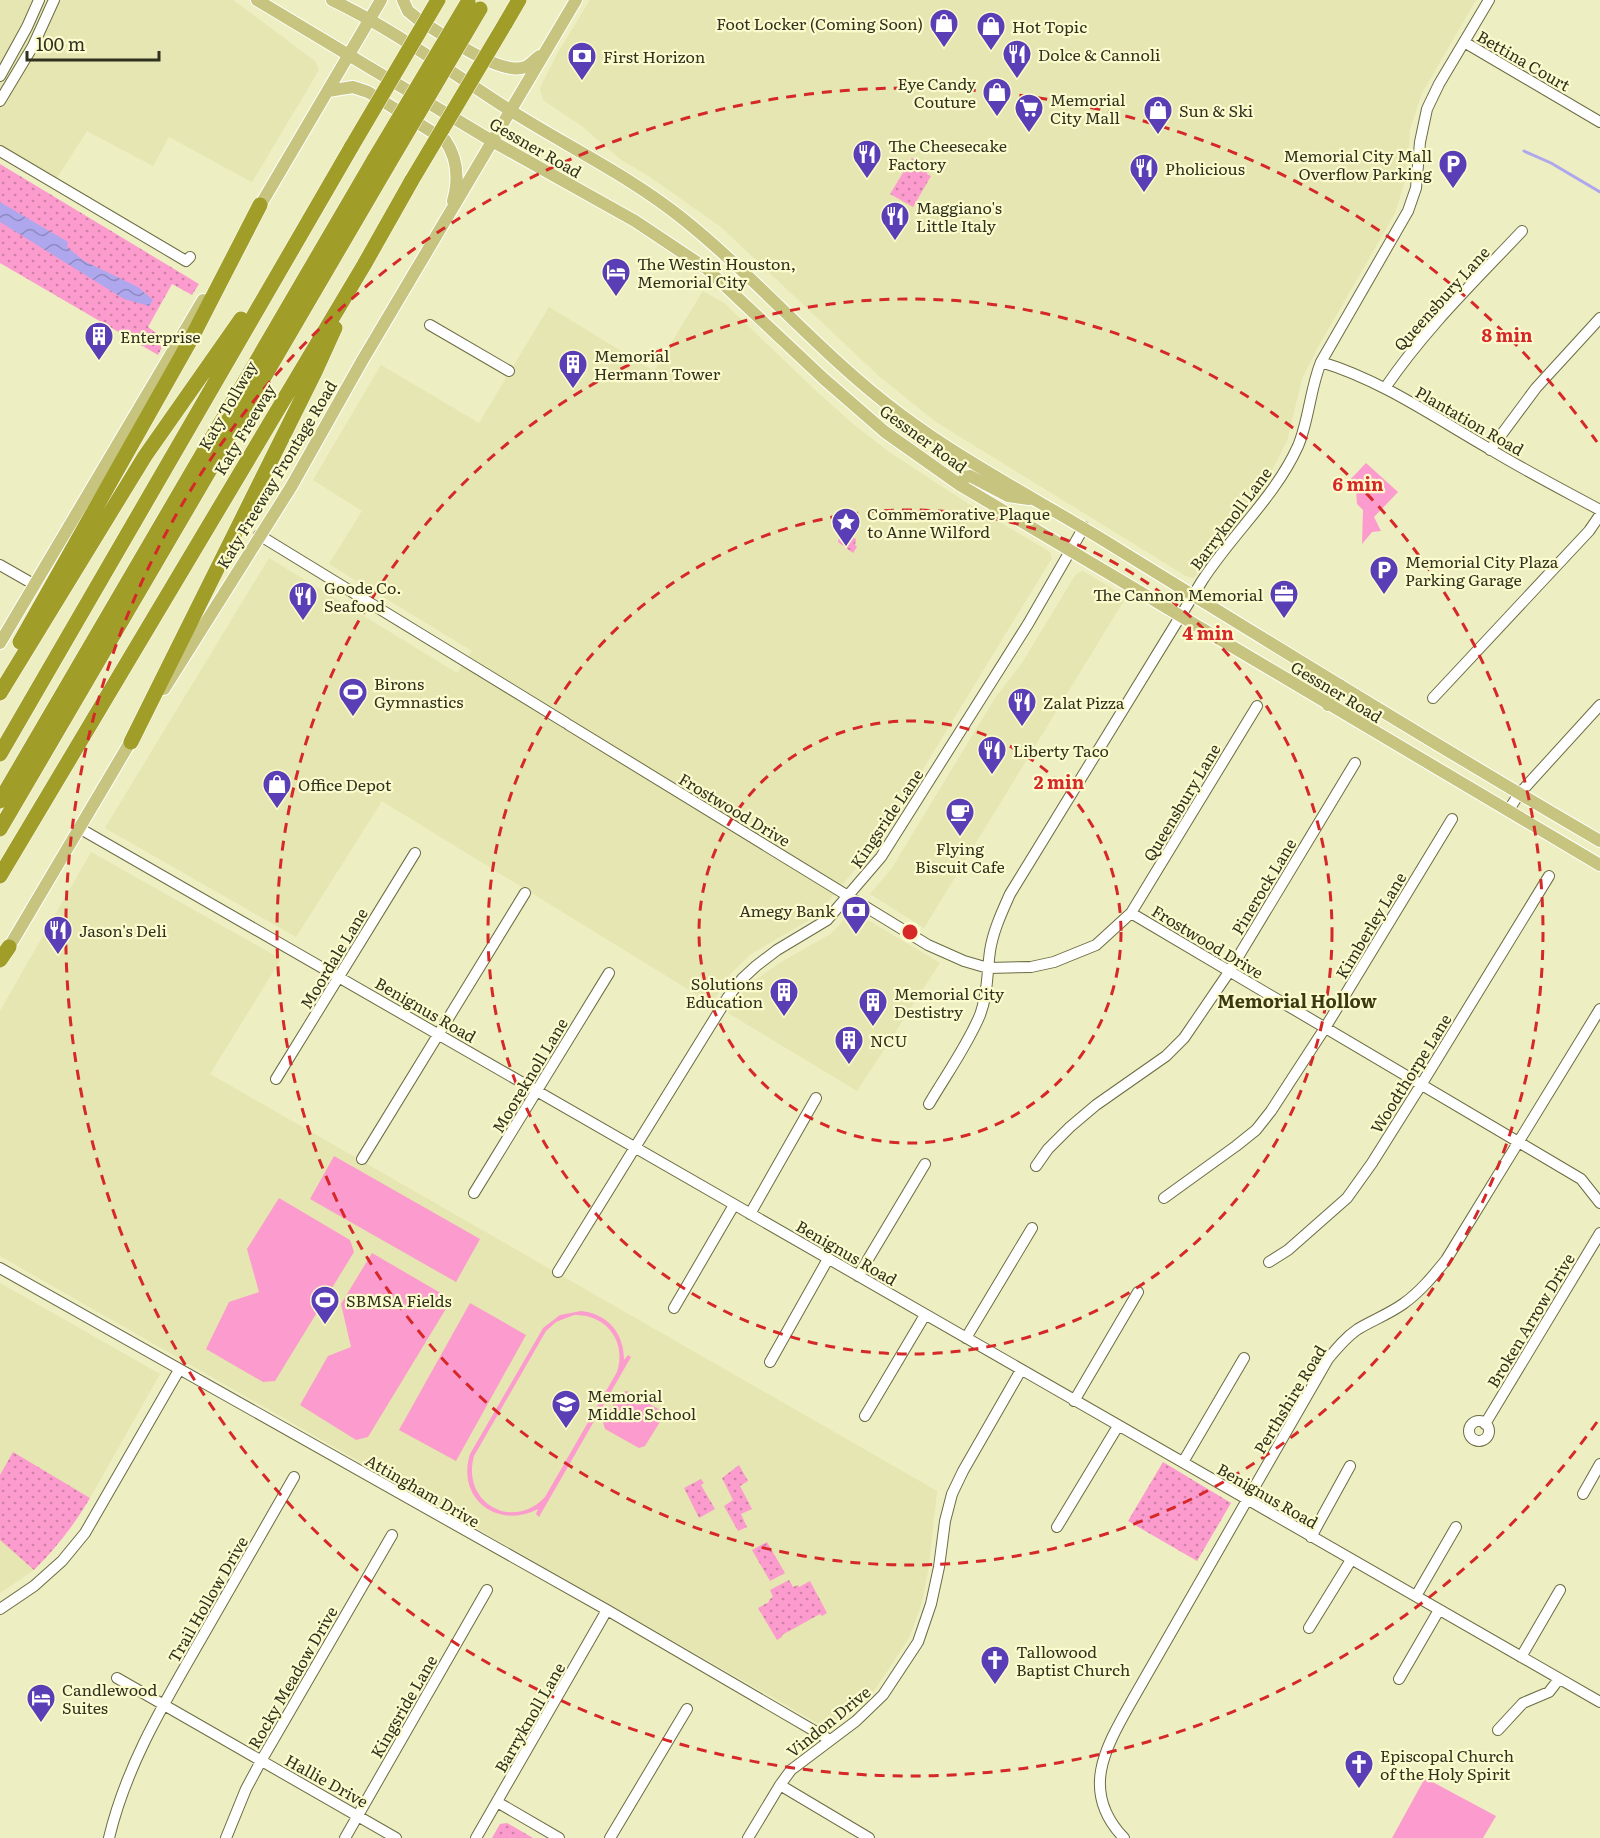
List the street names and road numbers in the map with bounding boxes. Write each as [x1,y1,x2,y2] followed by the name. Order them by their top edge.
[1473,24,1575,97] street label: Bettina Court
[485,111,587,183] street label: Gessner Road
[1387,240,1495,356] street label: Queensbury Lane
[192,355,263,454] street label: Katy Tollway
[210,375,342,573] street label: Katy Freeway Frontage Road
[207,378,281,479] street label: Katy Freeway
[1411,379,1529,461] street label: Plantation Road
[875,398,973,478] street label: Gessner Road
[1183,461,1277,575] street label: Barryknoll Lane
[1287,654,1387,728] street label: Gessner Road
[1136,739,1226,865] street label: Queensbury Lane
[844,763,928,873] street label: Kingsride Lane
[675,766,795,852] street label: Frostwood Drive
[1225,833,1301,939] street label: Pinerock Lane
[1329,867,1411,983] street label: Kimberley Lane
[1148,898,1268,984] street label: Frostwood Drive
[293,903,373,1013] street label: Moordale Lane
[371,970,481,1048] street label: Benignus Road
[1364,1009,1456,1137] street label: Woodthorpe Lane
[485,1013,573,1137] street label: Mooreknoll Lane
[792,1213,902,1291] street label: Benignus Road
[1480,1248,1580,1392] street label: Broken Arrow Drive
[1247,1340,1331,1458] street label: Perthshire Road
[361,1447,485,1533] street label: Attingham Drive
[1213,1456,1323,1534] street label: Benignus Road
[161,1531,253,1667] street label: Trail Hollow Drive
[241,1601,343,1753] street label: Rocky Meadow Drive
[364,1650,442,1762] street label: Kingsride Lane
[488,1657,570,1777] street label: Barryknoll Lane
[781,1680,875,1762] street label: Vindon Drive
[281,1747,373,1813] street label: Hallie Drive

